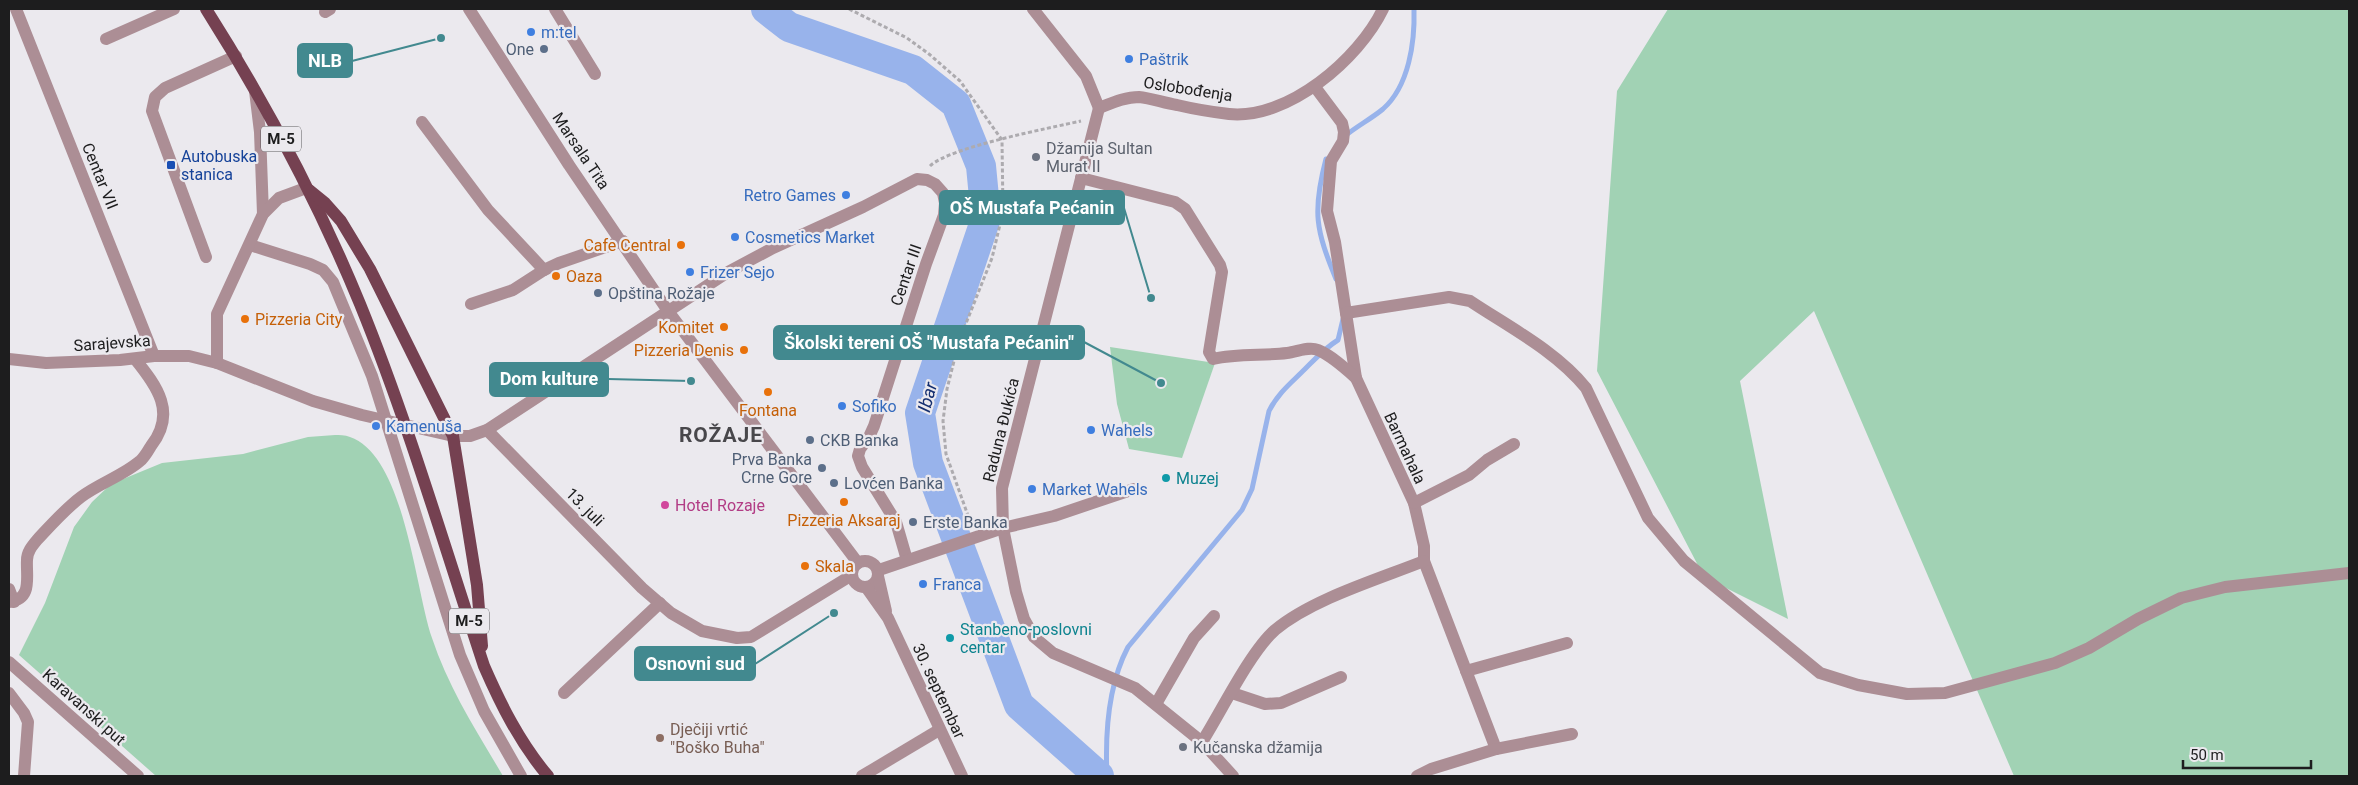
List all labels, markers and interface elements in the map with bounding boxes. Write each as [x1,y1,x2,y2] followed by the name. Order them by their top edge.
[541,23,577,42] place label: m:tel
[525,26,537,38] marker: m:tel
[506,40,534,59] place label: One
[538,43,550,55] marker: One
[298,44,352,77] callout: NLB
[308,50,342,71] text: NLB
[1139,50,1190,69] place label: Paštrik
[1123,53,1135,65] marker: Paštrik
[1142,73,1234,105] street label: Oslobođenja
[548,109,614,193] street label: Marsala Tita
[261,126,301,152] road number: M-5
[1046,139,1153,176] place label: Džamija Sultan Murat II
[78,140,122,212] street label: Centar VII
[181,147,257,184] place label: Autobuska stanica
[1030,151,1042,163] marker: Džamija Sultan Murat II
[165,159,177,171] marker: Autobuska stanica
[744,186,836,205] place label: Retro Games
[840,189,852,201] marker: Retro Games
[940,191,1124,224] callout: OŠ Mustafa Pećanin
[950,197,1114,218] text: OŠ Mustafa Pećanin
[745,228,875,247] place label: Cosmetics Market
[729,231,741,243] marker: Cosmetics Market
[583,236,671,255] place label: Cafe Central
[675,239,687,251] marker: Cafe Central
[887,242,925,308] street label: Centar III
[700,263,775,282] place label: Frizer Sejo
[684,266,696,278] marker: Frizer Sejo
[566,267,602,286] place label: Oaza
[550,270,562,282] marker: Oaza
[608,284,715,303] place label: Opština Rožaje
[592,287,604,299] marker: Opština Rožaje
[255,310,343,329] place label: Pizzeria City
[239,313,251,325] marker: Pizzeria City
[658,318,714,337] place label: Komitet
[718,321,730,333] marker: Komitet
[774,326,1084,359] callout: Školski tereni OŠ "Mustafa Pećanin"
[73,331,151,355] street label: Sarajevska
[784,332,1074,353] text: Školski tereni OŠ "Mustafa Pećanin"
[634,341,734,360] place label: Pizzeria Denis
[738,344,750,356] marker: Pizzeria Denis
[490,363,608,396] callout: Dom kulture
[500,368,599,389] text: Dom kulture
[979,376,1023,484] street label: Raduna Ðukića
[913,379,941,414] water label: Ibar
[762,386,774,398] marker: Fontana
[852,397,897,416] place label: Sofiko
[836,400,848,412] marker: Sofiko
[739,401,797,420] place label: Fontana
[1380,409,1430,487] street label: Barmahala
[386,417,462,436] place label: Kamenuša
[370,420,382,432] marker: Kamenuša
[1101,421,1153,440] place label: Wahels
[679,423,763,447] district label: ROŽAJE
[1085,424,1097,436] marker: Wahels
[820,431,899,450] place label: CKB Banka
[804,434,816,446] marker: CKB Banka
[732,450,812,487] place label: Prva Banka Crne Gore
[816,462,828,474] marker: Prva Banka Crne Gore
[1176,469,1219,488] place label: Muzej
[1160,472,1172,484] marker: Muzej
[844,474,943,493] place label: Lovćen Banka
[828,477,840,489] marker: Lovćen Banka
[1042,480,1148,499] place label: Market Wahels
[1026,483,1038,495] marker: Market Wahels
[562,484,608,530] street label: 13. juli
[675,496,765,515] place label: Hotel Rozaje
[838,496,850,508] marker: Pizzeria Aksaraj
[659,499,671,511] marker: Hotel Rozaje
[787,511,901,530] place label: Pizzeria Aksaraj
[923,513,1008,532] place label: Erste Banka
[907,516,919,528] marker: Erste Banka
[815,557,854,576] place label: Skala
[799,560,811,572] marker: Skala
[933,575,981,594] place label: Franca
[917,578,929,590] marker: Franca
[449,608,489,634] road number: M-5
[960,620,1092,657] place label: Stanbeno-poslovni centar
[944,632,956,644] marker: Stanbeno-poslovni centar
[909,640,970,742] street label: 30. septembar
[635,647,755,680] callout: Osnovni sud
[645,653,745,674] text: Osnovni sud
[39,665,129,749] street label: Karavanski put
[670,720,765,757] place label: Dječiji vrtić "Boško Buha"
[654,732,666,744] marker: Dječiji vrtić "Boško Buha"
[1193,738,1323,757] place label: Kučanska džamija
[2183,738,2310,770] scale bar
[1177,741,1189,753] marker: Kučanska džamija
[2190,746,2224,764] text: 50 m

